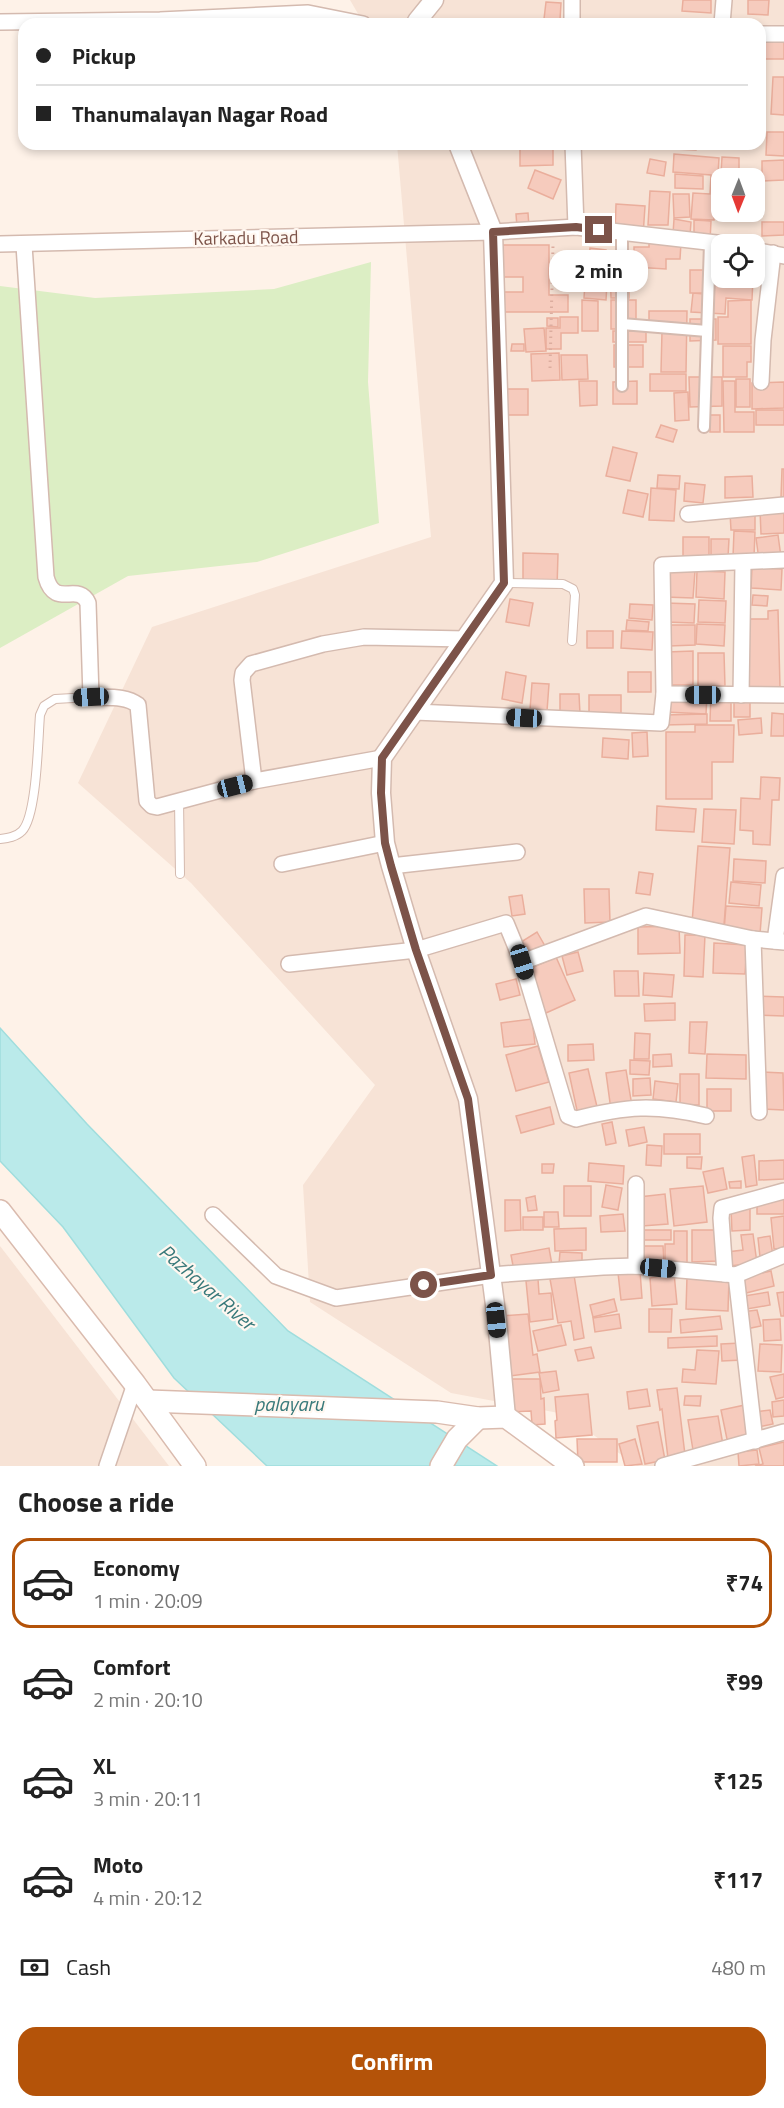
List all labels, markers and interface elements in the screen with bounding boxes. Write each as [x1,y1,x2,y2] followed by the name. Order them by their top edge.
[72,39,136,73] text: Pickup
[72,97,328,131] text: Thanumalayan Nagar Road
[711,168,765,222] north arrow
[711,168,765,288] map controls
[585,216,612,243] route end
[193,223,299,252] street label: Karkadu Road
[711,234,765,288] button: locate
[550,251,648,293] callout: 2 min
[574,255,623,286] text: 2 min
[685,686,721,704] car
[73,687,109,707] car
[506,708,542,728] car
[215,773,255,799] car
[508,942,536,982] car
[152,1236,264,1339] water label: Pazhayar River
[639,1257,677,1279] car
[410,1271,437,1298] route start
[485,1301,507,1339] car
[254,1388,325,1419] water label: palayaru
[18,1481,174,1522] text: Choose a ride
[93,1551,180,1585] text: Economy
[21,1556,75,1610] icon: car
[726,1566,763,1600] text: ₹74
[93,1585,203,1616] text: 1 min · 20:09
[93,1650,171,1684] text: Comfort
[21,1655,75,1709] icon: car
[726,1665,763,1699] text: ₹99
[93,1684,203,1715] text: 2 min · 20:10
[93,1749,116,1783] text: XL
[21,1754,75,1808] icon: car
[713,1764,763,1798] text: ₹125
[93,1783,203,1814] text: 3 min · 20:11
[93,1848,143,1882] text: Moto
[21,1853,75,1907] icon: car
[713,1863,763,1897] text: ₹117
[93,1882,203,1913] text: 4 min · 20:12
[66,1950,111,1984] text: Cash
[18,1951,51,1984] icon: cash
[711,1952,766,1983] text: 480 m
[18,2027,766,2096] button: Confirm

